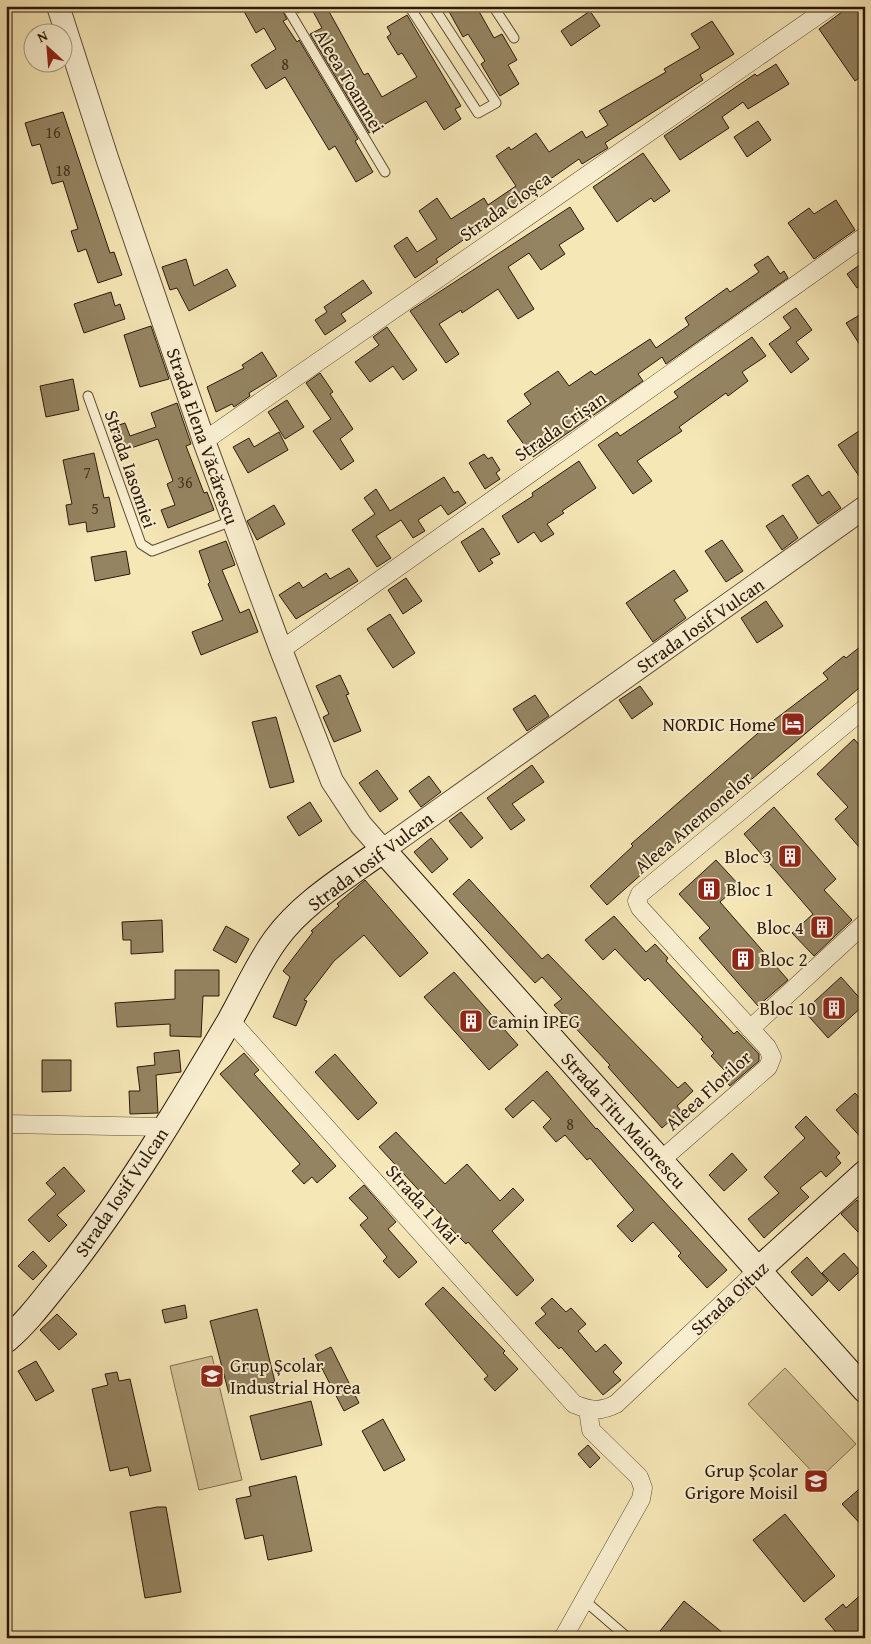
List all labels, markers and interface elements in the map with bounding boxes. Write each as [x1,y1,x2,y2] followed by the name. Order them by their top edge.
[22,22,72,72] north arrow
[308,24,392,138] street label: Aleea Toamnei
[34,25,51,47] text: N
[281,52,289,76] house number: 8
[45,120,61,144] house number: 16
[55,158,71,182] house number: 18
[453,164,557,248] street label: Strada Cloșca
[160,344,247,529] street label: Strada Elena Văcărescu
[508,384,612,468] street label: Strada Crișan
[98,406,164,532] street label: Strada Iasomiei
[83,460,91,484] house number: 7
[177,470,193,494] house number: 36
[91,496,99,520] house number: 5
[630,570,770,680] street label: Strada Iosif Vulcan
[662,710,776,738] place label: NORDIC Home
[780,711,806,737] hotel icon: NORDIC Home
[628,764,758,880] street label: Aleea Anemonelor
[301,804,439,918] street label: Strada Iosif Vulcan
[724,842,772,870] place label: Bloc 3
[777,843,803,869] building icon: Bloc 3
[726,875,774,903] place label: Bloc 1
[696,876,722,902] building icon: Bloc 1
[756,913,804,941] place label: Bloc 4
[809,914,835,940] building icon: Bloc 4
[760,945,808,973] place label: Bloc 2
[730,946,756,972] building icon: Bloc 2
[759,994,816,1022] place label: Bloc 10
[821,995,847,1021] building icon: Bloc 10
[488,1007,580,1035] place label: Camin IPEG
[458,1008,484,1034] building icon: Camin IPEG
[658,1043,758,1137] street label: Aleea Florilor
[555,1045,694,1195] street label: Strada Titu Maiorescu
[566,1112,574,1136] house number: 8
[67,1121,175,1262] street label: Strada Iosif Vulcan
[379,1158,467,1250] street label: Strada 1 Mai
[684,1254,774,1342] street label: Strada Oituz
[230,1351,361,1401] place label: Grup Școlar Industrial Horea
[199,1363,225,1389] school or university icon: Grup Școlar Industrial Horea
[685,1456,798,1506] place label: Grup Școlar Grigore Moisil
[803,1468,829,1494] school or university icon: Grup Școlar Grigore Moisil

